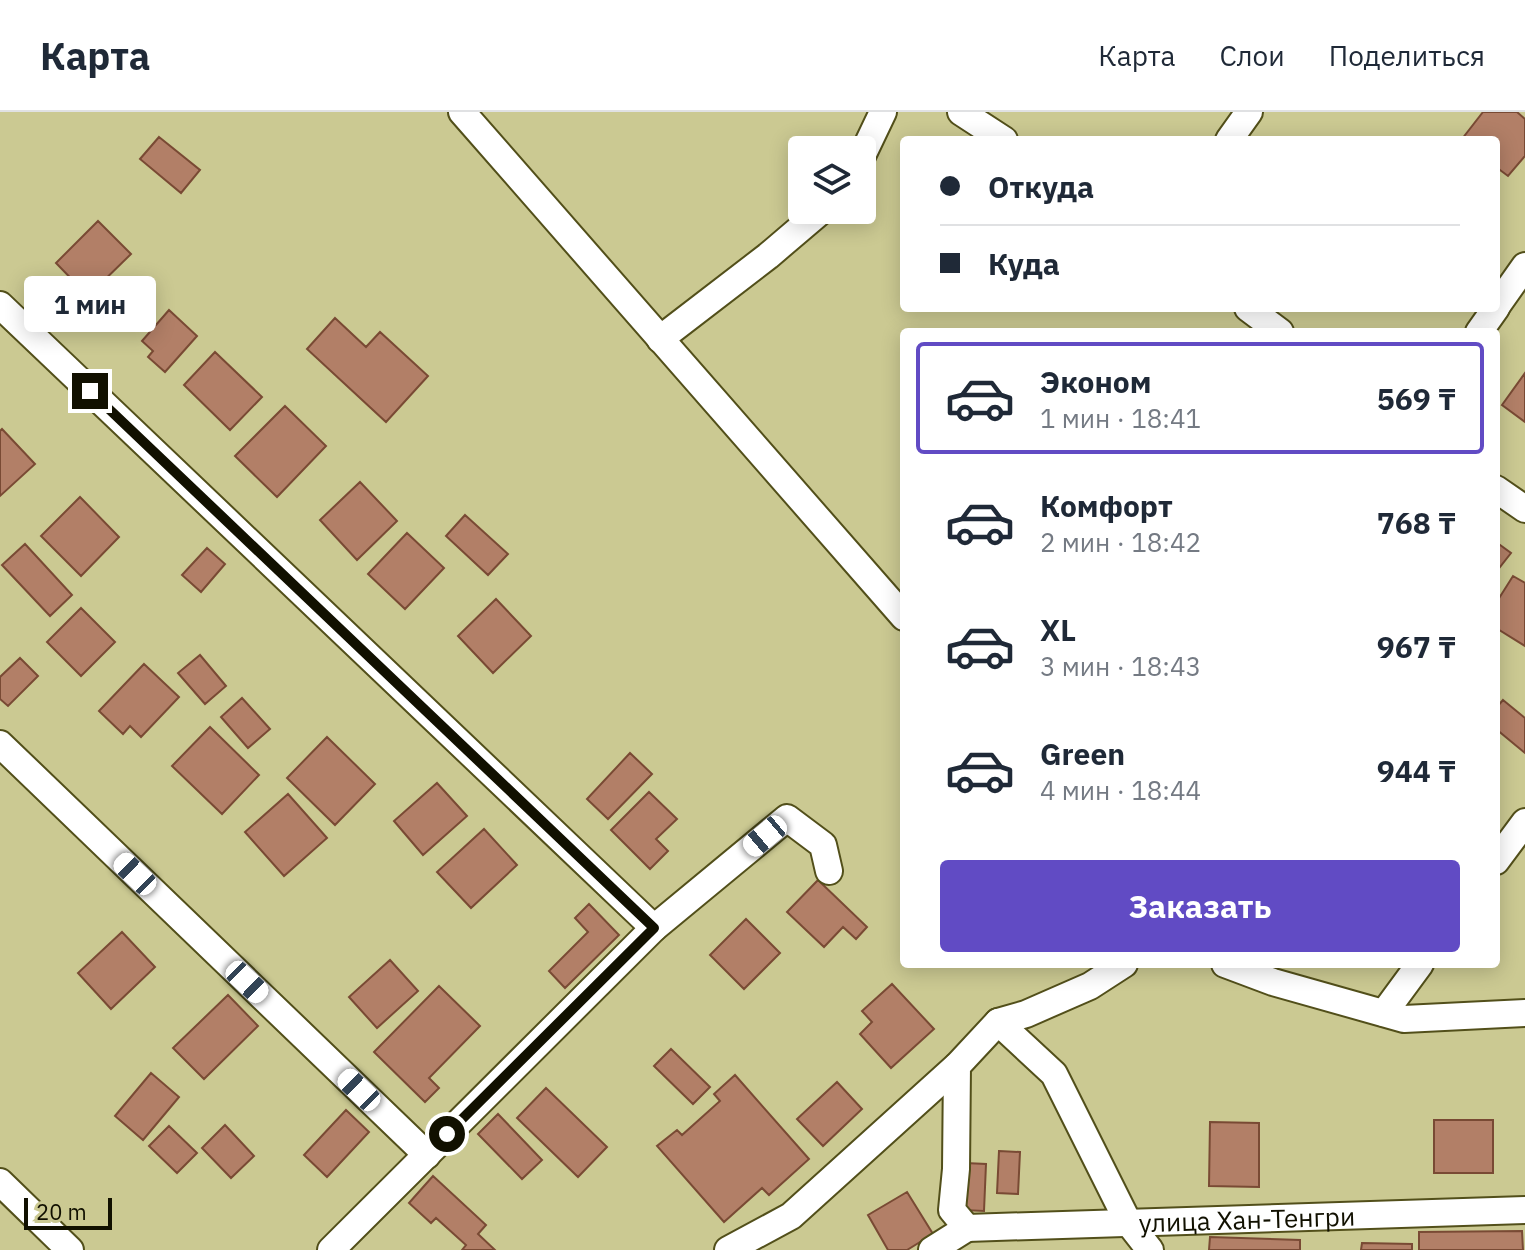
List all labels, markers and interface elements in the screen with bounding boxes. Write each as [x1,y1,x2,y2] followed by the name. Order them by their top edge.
[40,31,150,80] text: Карта
[1098,37,1175,74] text: Карта
[1219,37,1285,74] text: Слои
[1329,37,1485,74] text: Поделиться
[788,136,876,224] map controls
[788,136,876,224] button: layers
[988,167,1094,206] text: Откуда
[988,244,1060,283] text: Куда
[24,275,156,331] callout: 1 мин
[54,287,126,321] text: 1 мин
[944,362,1016,434] icon: car
[1040,362,1151,401] text: Эконом
[72,373,108,409] route end
[1377,379,1456,418] text: 569 ₸
[1040,401,1201,435] text: 1 мин · 18:41
[944,486,1016,558] icon: car
[1040,486,1173,525] text: Комфорт
[1377,503,1456,542] text: 768 ₸
[1040,525,1201,559] text: 2 мин · 18:42
[944,610,1016,682] icon: car
[1040,610,1076,649] text: XL
[1377,627,1456,666] text: 967 ₸
[1040,649,1201,683] text: 3 мин · 18:43
[944,734,1016,806] icon: car
[1040,734,1125,773] text: Green
[1377,751,1456,790] text: 944 ₸
[1040,773,1201,807] text: 4 мин · 18:44
[739,811,791,861] car
[109,849,161,899] car
[940,860,1460,952] button: Заказать
[221,957,273,1007] car
[333,1065,385,1115] car
[429,1116,465,1152] route start
[24,1194,112,1230] scale bar
[36,1197,87,1226] text: 20 m
[1138,1198,1356,1239] street label: улица Хан-Тенгри

